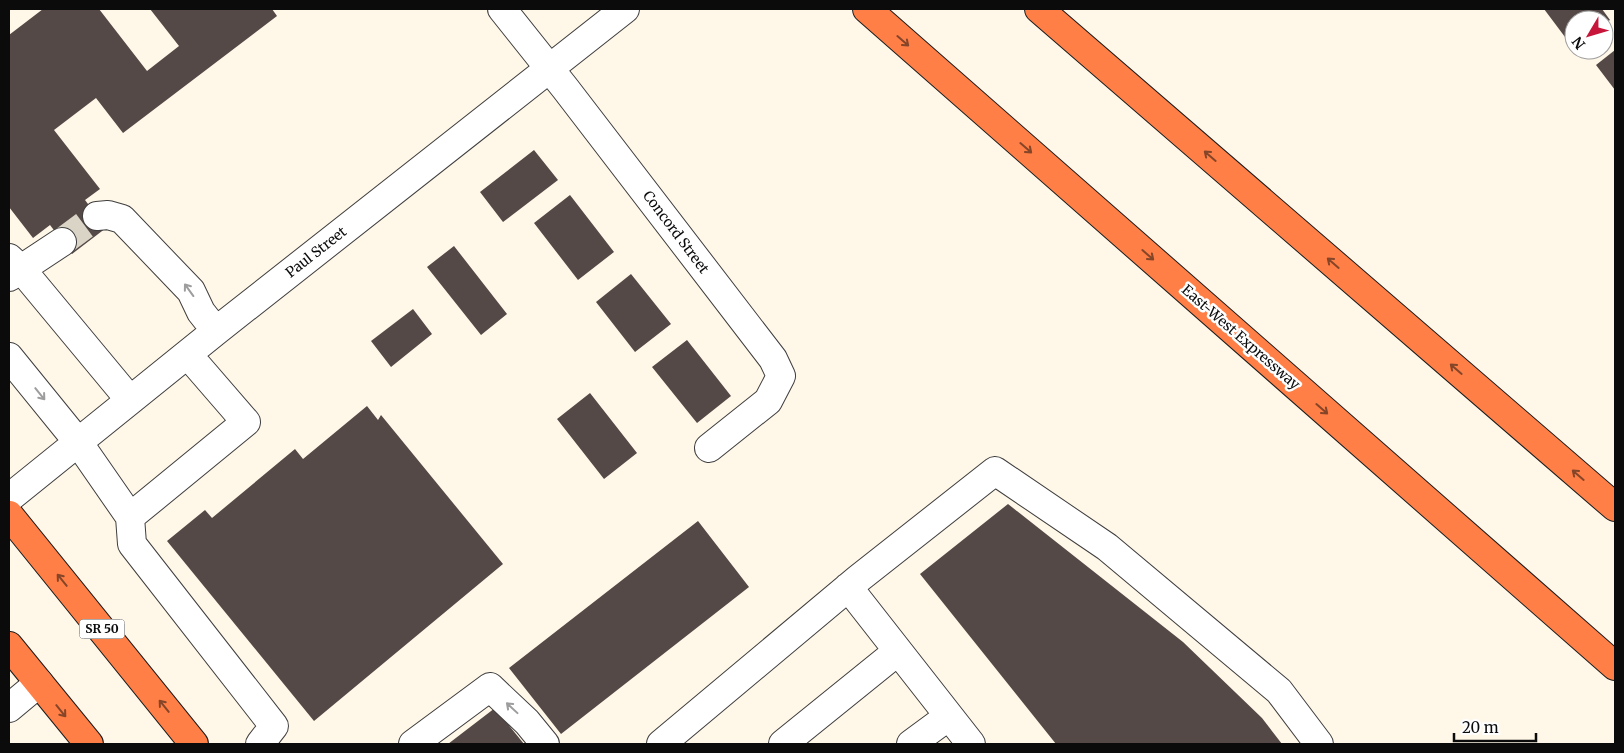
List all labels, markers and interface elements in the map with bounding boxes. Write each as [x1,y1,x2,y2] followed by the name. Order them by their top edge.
[1564,10,1614,60] north arrow
[1568,33,1589,53] text: N
[897,35,910,47] one-way arrow
[1019,142,1032,154] one-way arrow
[1203,151,1216,162] one-way arrow
[639,187,713,277] street label: Concord Street
[282,222,351,281] street label: Paul Street
[1141,250,1154,261] one-way arrow
[1326,257,1339,268] one-way arrow
[1178,281,1304,394] street label: East-West Expressway
[184,283,194,297] one-way arrow
[1449,363,1462,375] one-way arrow
[34,387,45,400] one-way arrow
[1316,403,1329,415] one-way arrow
[1572,470,1585,481] one-way arrow
[56,574,67,587] one-way arrow
[80,620,124,638] road number: SR 50
[158,700,169,713] one-way arrow
[506,702,519,714] one-way arrow
[56,704,67,717] one-way arrow
[1454,710,1536,742] scale bar
[1462,718,1499,737] text: 20 m

